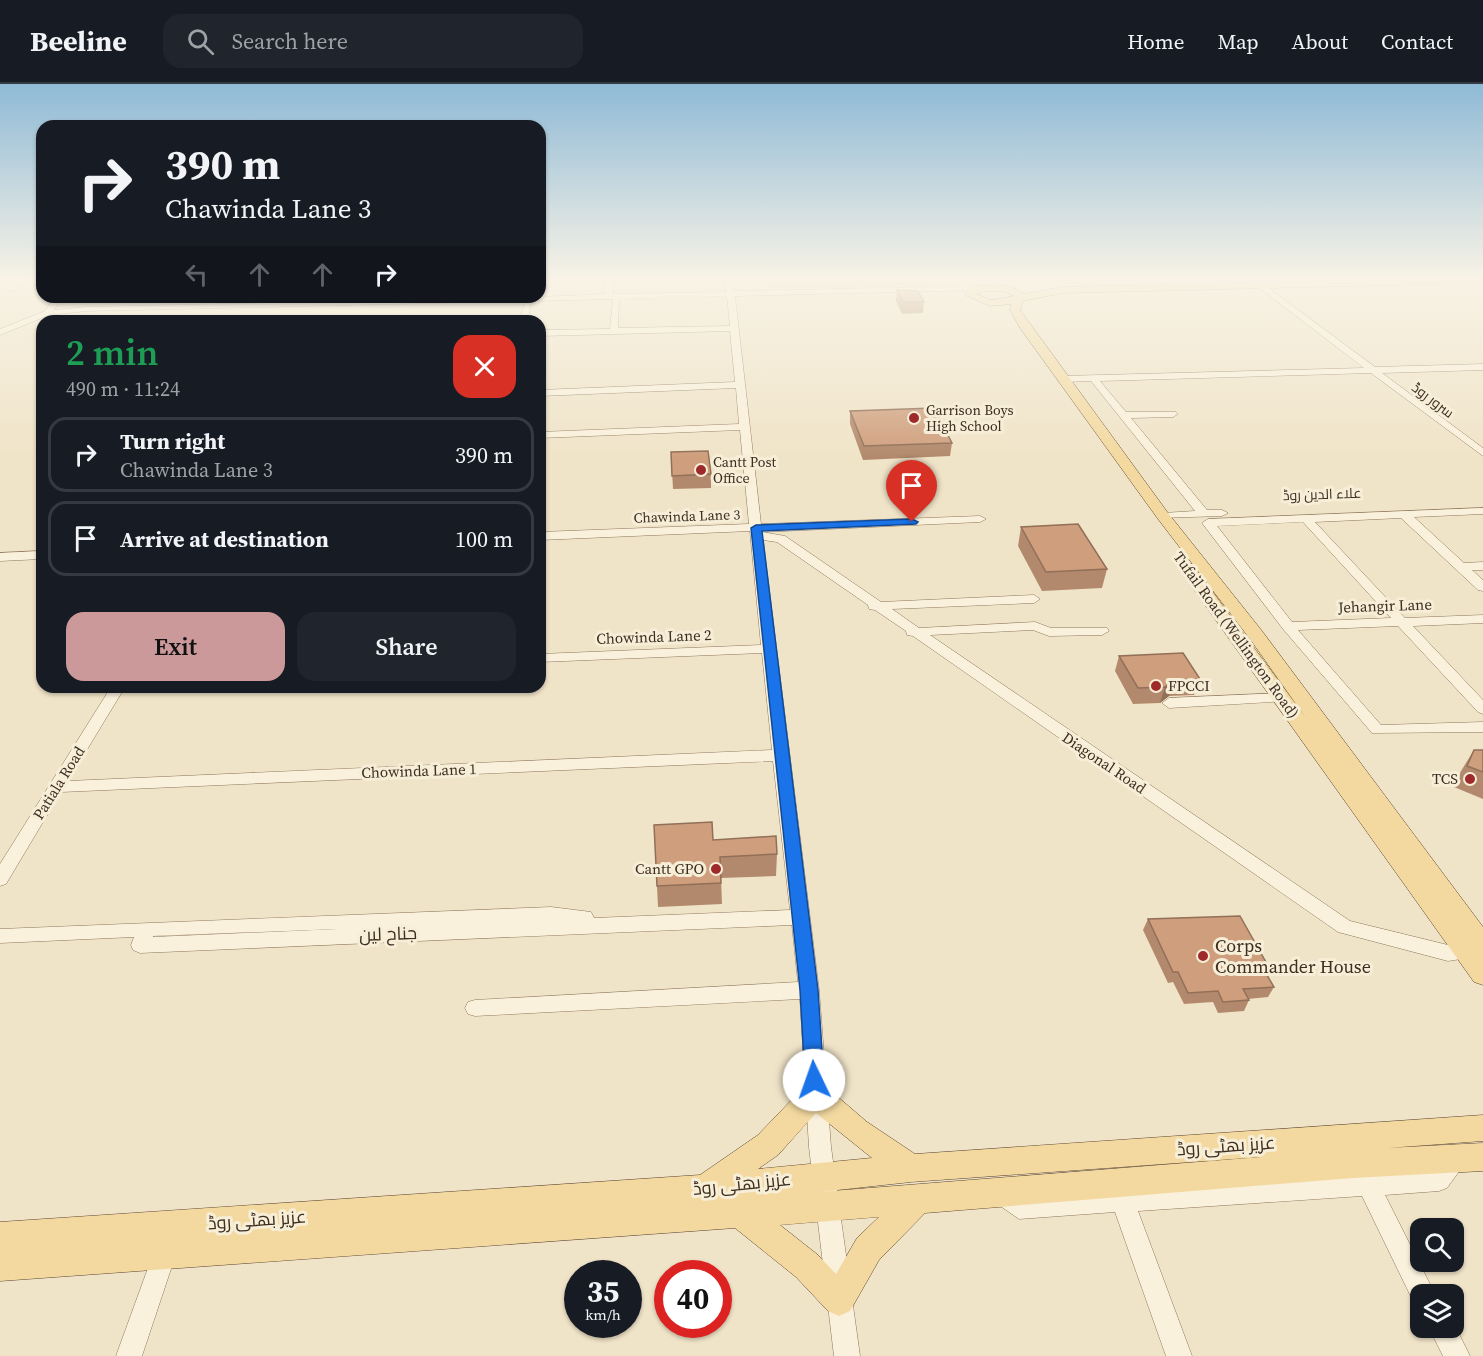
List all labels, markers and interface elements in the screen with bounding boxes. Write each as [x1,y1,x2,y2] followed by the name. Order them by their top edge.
[163,14,583,68] search box
[30,22,127,60] text: Beeline
[184,25,217,58] icon: search
[232,26,348,56] text: Search here
[1127,27,1185,56] text: Home
[1218,27,1259,56] text: Map
[1292,27,1348,56] text: About
[1381,27,1453,56] text: Contact
[165,135,280,193] text: 390 m
[66,144,144,222] icon: right
[165,190,371,227] text: Chawinda Lane 3
[180,258,213,291] icon: left
[243,258,276,291] icon: ahead
[306,258,339,291] icon: ahead
[369,258,402,291] icon: right
[66,328,158,377] text: 2 min
[453,335,516,398] button: close
[66,375,180,403] text: 490 m · 11:24
[1408,378,1458,422] street label: سرور روڈ
[926,400,1014,436] place label: Garrison Boys High School
[907,411,921,425] marker: Garrison Boys High School
[120,426,225,456] text: Turn right
[69,438,102,471] icon: right
[455,440,513,470] text: 390 m
[713,452,777,488] place label: Cantt Post Office
[120,456,273,484] text: Chawinda Lane 3
[886,460,937,522] pin
[694,463,708,477] marker: Cantt Post Office
[895,469,928,502] icon: arrive
[1282,483,1362,505] street label: علاء الدین روڈ
[633,504,741,528] street label: Chawinda Lane 3
[69,522,102,555] icon: arrive
[120,524,329,554] text: Arrive at destination
[455,524,513,554] text: 100 m
[1169,547,1304,722] street label: Tufail Road (Wellington Road)
[1337,593,1433,618] street label: Jehangir Lane
[66,612,285,681] button: Exit
[297,612,516,681] button: Share
[596,624,712,649] street label: Chowinda Lane 2
[1168,675,1210,696] place label: FPCCI
[1149,679,1163,693] marker: FPCCI
[1058,727,1151,799] street label: Diagonal Road
[28,742,90,823] street label: Patiala Road
[361,758,477,783] street label: Chowinda Lane 1
[1432,768,1458,789] place label: TCS
[1463,772,1477,786] marker: TCS
[635,858,704,879] place label: Cantt GPO
[709,862,723,876] marker: Cantt GPO
[359,920,417,947] street label: جناح لین
[1215,933,1371,979] place label: Corps Commander House
[1196,949,1210,963] marker: Corps Commander House
[782,1048,846,1112] position arrow
[1176,1130,1276,1161] street label: عزیز بھٹی روڈ
[692,1166,792,1201] street label: عزیز بھٹی روڈ
[207,1204,307,1235] street label: عزیز بھٹی روڈ
[1410,1218,1464,1338] map controls
[1410,1218,1464,1272] button: search
[654,1260,732,1338] speed limit sign: 40
[587,1271,619,1312] text: 35
[1410,1284,1464,1338] button: layers
[585,1304,621,1325] text: km/h

